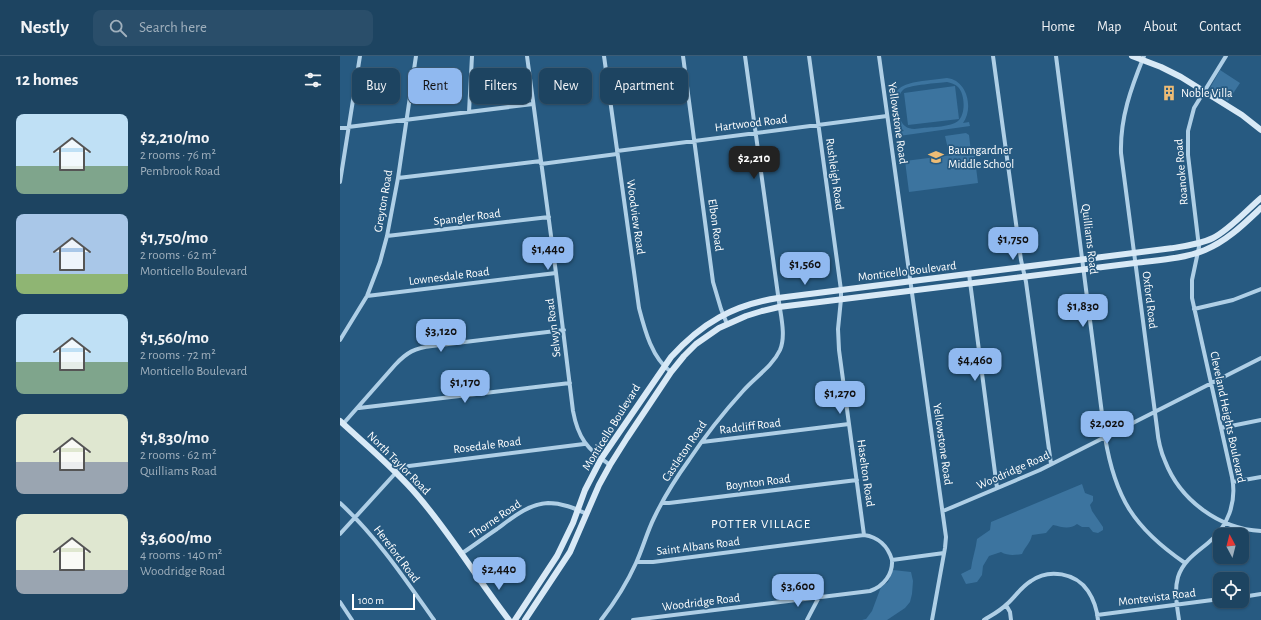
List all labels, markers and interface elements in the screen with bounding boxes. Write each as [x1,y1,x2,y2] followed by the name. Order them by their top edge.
[93,10,373,46] search box
[107,17,129,39] icon: search
[20,18,69,37] text: Nestly
[139,20,207,35] text: Search here
[1041,20,1075,34] text: Home
[1097,20,1121,34] text: Map
[1143,20,1177,34] text: About
[1199,20,1241,34] text: Contact
[352,68,400,104] chip: Buy
[408,68,462,104] chip: Rent
[470,68,531,104] chip: Filters
[539,68,592,104] chip: New
[600,68,688,104] chip: Apartment
[302,69,324,91] icon: filters
[16,71,78,88] text: 12 homes
[886,81,910,165] street label: Yellowstone Road
[1160,84,1178,102] building icon: Noble Villa
[1181,87,1233,99] place label: Noble Villa
[714,113,788,133] street label: Hartwood Road
[140,129,209,146] text: $2,210/mo
[48,130,96,178] icon: home
[824,137,846,211] street label: Rushleigh Road
[1172,138,1190,206] street label: Roanoke Road
[948,144,1014,170] place label: Baumgardner Middle School
[721,146,787,180] pin: $2,210
[927,148,945,166] school or university icon: Baumgardner Middle School
[140,149,216,162] text: 2 rooms · 76 m²
[738,152,770,165] text: $2,210
[140,165,220,178] text: Pembrook Road
[372,169,395,233] street label: Greyton Road
[625,179,647,255] street label: Woodview Road
[706,198,726,252] street label: Elbon Road
[1079,203,1100,275] street label: Quilliams Road
[433,207,501,227] street label: Spangler Road
[980,227,1046,261] pin: $1,750
[140,229,208,246] text: $1,750/mo
[48,230,96,278] icon: home
[997,233,1029,246] text: $1,750
[515,237,581,271] pin: $1,440
[531,243,565,256] text: $1,440
[140,249,216,262] text: 2 rooms · 62 m²
[772,252,838,286] pin: $1,560
[789,258,821,271] text: $1,560
[857,259,957,283] street label: Monticello Boulevard
[140,265,247,278] text: Monticello Boulevard
[408,265,490,287] street label: Lownesdale Road
[1141,271,1159,329] street label: Oxford Road
[1050,294,1116,328] pin: $1,830
[543,298,564,358] street label: Selwyn Road
[1067,300,1099,313] text: $1,830
[408,319,474,353] pin: $3,120
[425,325,457,338] text: $3,120
[140,329,209,346] text: $1,560/mo
[48,330,96,378] icon: home
[942,348,1008,382] pin: $4,460
[140,349,216,362] text: 2 rooms · 72 m²
[1208,350,1248,484] street label: Cleveland Heights Boulevard
[958,354,992,367] text: $4,460
[140,365,247,378] text: Monticello Boulevard
[432,370,498,404] pin: $1,170
[450,376,480,389] text: $1,170
[807,381,873,415] pin: $1,270
[580,382,642,472] street label: Monticello Boulevard
[824,387,856,400] text: $1,270
[931,402,955,486] street label: Yellowstone Road
[1074,411,1140,445] pin: $2,020
[719,416,781,436] street label: Radcliff Road
[1090,417,1124,430] text: $2,020
[659,419,709,483] street label: Castleton Road
[140,429,209,446] text: $1,830/mo
[364,429,433,498] street label: North Taylor Road
[48,430,96,478] icon: home
[452,435,522,455] street label: Rosedale Road
[855,439,877,507] street label: Haselton Road
[140,449,216,462] text: 2 rooms · 62 m²
[975,449,1051,491] street label: Woodridge Road
[140,465,217,478] text: Quilliams Road
[725,472,791,493] street label: Boynton Road
[467,497,523,541] street label: Thorne Road
[711,518,811,531] district label: POTTER VILLAGE
[372,523,422,585] street label: Hereford Road
[1213,528,1249,564] north arrow
[1213,528,1249,608] map controls
[140,529,212,546] text: $3,600/mo
[48,530,96,578] icon: home
[656,535,740,557] street label: Saint Albans Road
[140,549,222,562] text: 4 rooms · 140 m²
[466,557,532,591] pin: $2,440
[482,563,516,576] text: $2,440
[140,565,225,578] text: Woodridge Road
[1213,572,1249,608] button: locate
[765,574,831,608] pin: $3,600
[781,580,815,593] text: $3,600
[1118,586,1196,608] street label: Montevista Road
[661,591,741,613] street label: Woodridge Road
[352,592,415,611] scale bar
[358,595,384,606] text: 100 m

